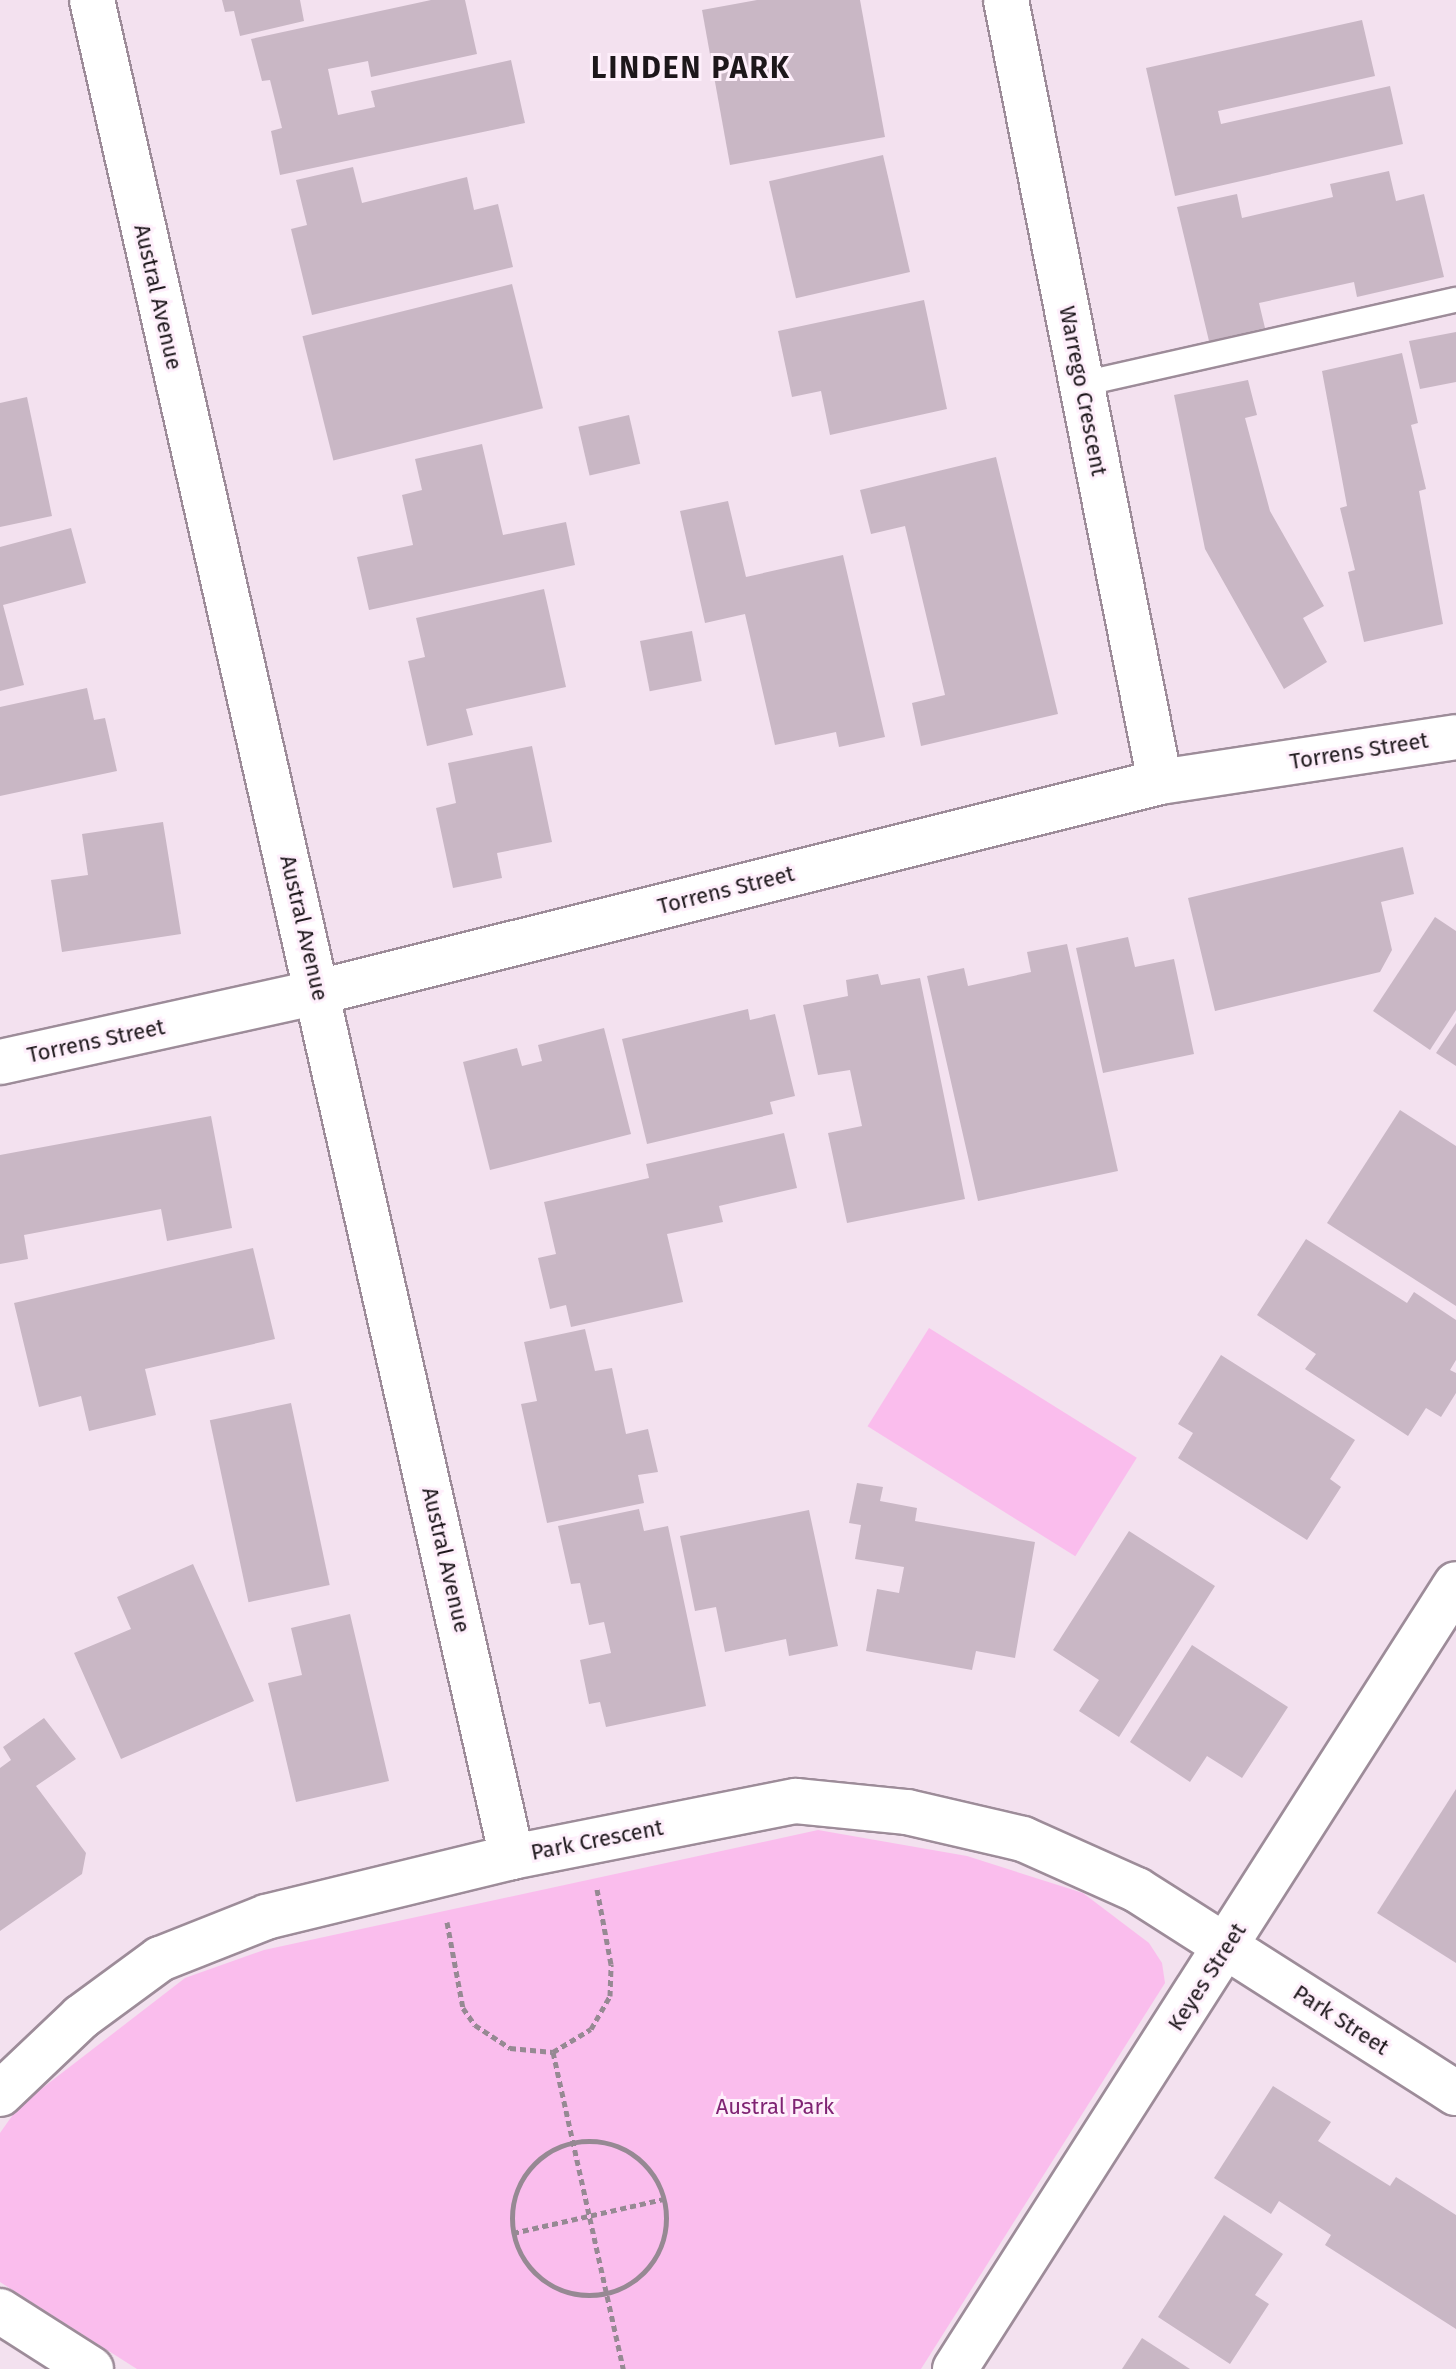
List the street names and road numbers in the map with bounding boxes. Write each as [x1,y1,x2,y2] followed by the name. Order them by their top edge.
[128,222,188,372] street label: Austral Avenue
[1054,304,1112,478] street label: Warrego Crescent
[1288,727,1430,775] street label: Torrens Street
[274,853,334,1003] street label: Austral Avenue
[655,860,797,920] street label: Torrens Street
[25,1014,167,1068] street label: Torrens Street
[416,1485,476,1635] street label: Austral Avenue
[529,1814,665,1866] street label: Park Crescent
[1162,1918,1252,2036] street label: Keyes Street
[1288,1979,1394,2061] street label: Park Street

